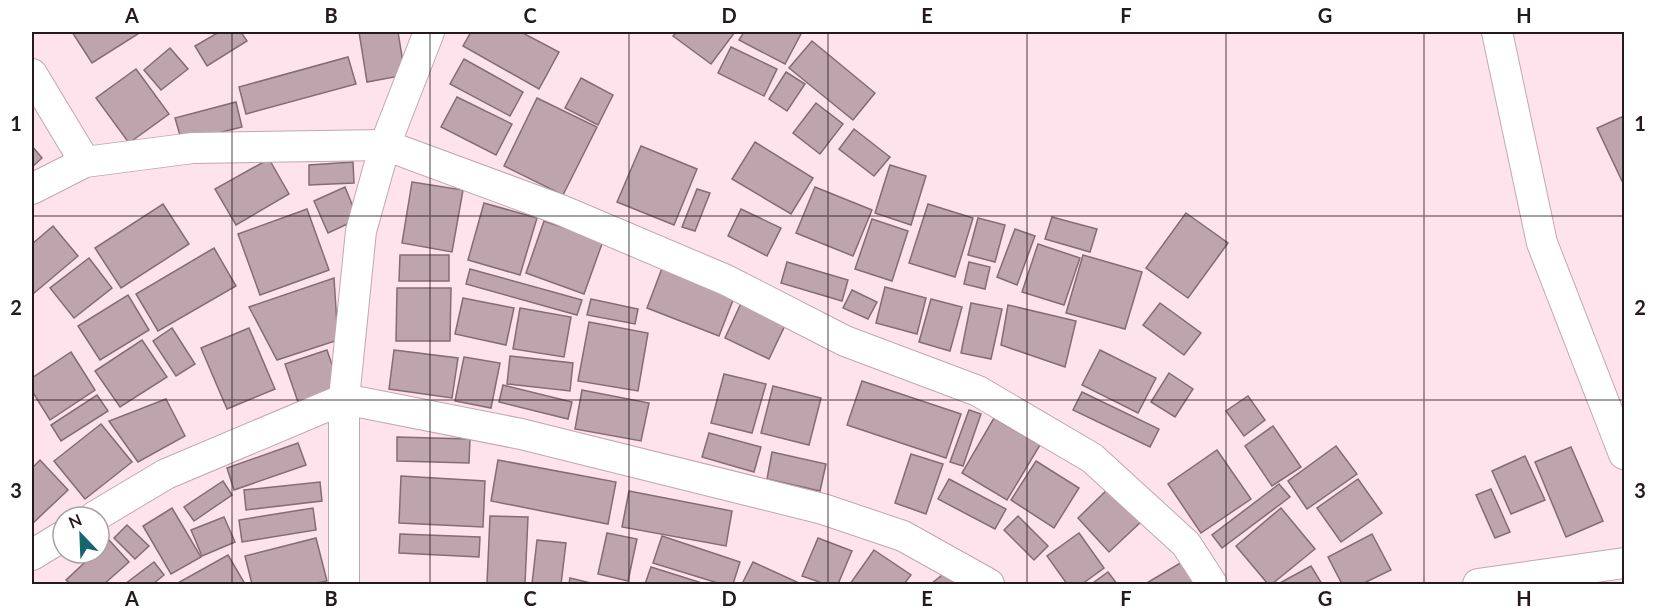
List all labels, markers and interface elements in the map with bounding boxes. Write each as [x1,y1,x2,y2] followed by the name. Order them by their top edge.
[124,3,139,27] text: A
[324,3,338,27] text: B
[523,3,537,27] text: C
[721,3,737,27] text: D
[921,3,933,27] text: E
[1120,3,1132,27] text: F
[1318,3,1332,27] text: G
[1516,3,1532,27] text: H
[10,111,22,135] text: 1
[1634,111,1646,135] text: 1
[10,295,22,319] text: 2
[1634,295,1646,319] text: 2
[10,478,22,502] text: 3
[1634,478,1646,502] text: 3
[51,505,111,565] north arrow
[66,510,84,532] text: N
[124,586,139,610] text: A
[324,586,338,610] text: B
[523,586,537,610] text: C
[721,586,737,610] text: D
[921,586,933,610] text: E
[1120,586,1132,610] text: F
[1318,586,1332,610] text: G
[1516,586,1532,610] text: H

